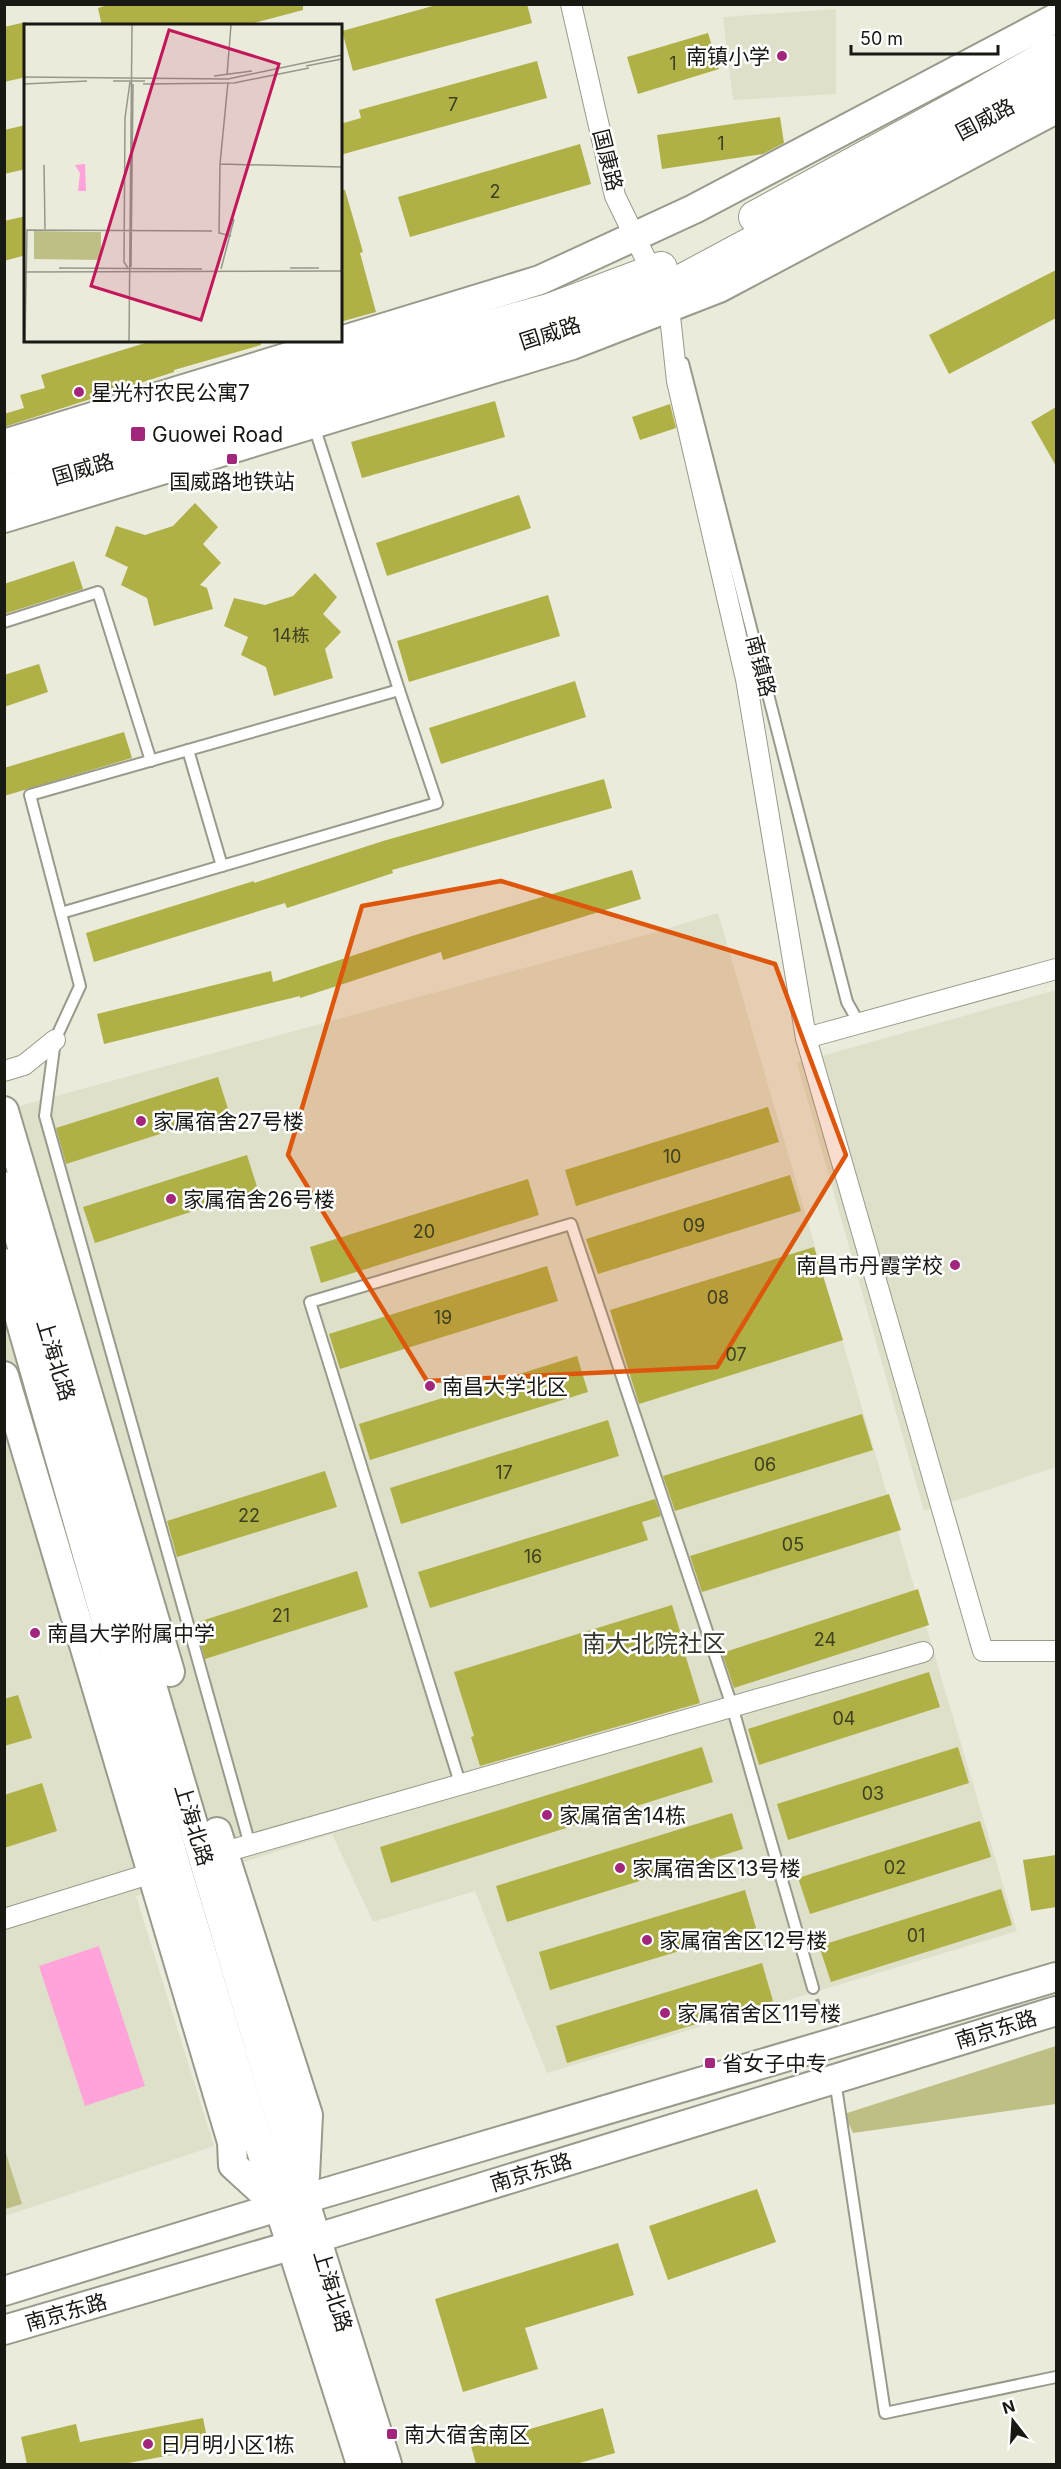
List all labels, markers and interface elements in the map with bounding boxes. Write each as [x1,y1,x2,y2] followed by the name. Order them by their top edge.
[851,18,998,56] scale bar
[24,24,342,342] inset map
[860,28,903,49] text: 50 m
[686,44,770,69] place label: 南镇小学
[775,49,789,63] marker: 南镇小学
[669,53,677,74] house number: 1
[951,93,1019,145] street label: 国威路
[448,94,458,115] house number: 7
[588,126,628,194] street label: 国康路
[717,133,725,154] house number: 1
[490,181,500,202] house number: 2
[516,311,584,355] street label: 国威路
[91,380,250,405] place label: 星光村农民公寓7
[72,385,86,399] marker: 星光村农民公寓7
[152,422,283,447] place label: Guowei Road
[129,425,147,443] marker: Guowei Road
[49,448,117,490] street label: 国威路
[225,452,239,466] marker: 国威路地铁站
[169,469,295,494] place label: 国威路地铁站
[273,625,309,646] house number: 14栋
[741,632,781,700] street label: 南镇路
[153,1109,304,1134] place label: 家属宿舍27号楼
[134,1114,148,1128] marker: 家属宿舍27号楼
[663,1146,681,1167] house number: 10
[183,1187,335,1212] place label: 家属宿舍26号楼
[164,1192,178,1206] marker: 家属宿舍26号楼
[683,1215,705,1236] house number: 09
[413,1221,435,1242] house number: 20
[796,1253,943,1278] place label: 南昌市丹霞学校
[948,1258,962,1272] marker: 南昌市丹霞学校
[707,1287,729,1308] house number: 08
[434,1307,452,1328] house number: 19
[32,1316,80,1404] street label: 上海北路
[725,1344,747,1365] house number: 07
[442,1374,568,1399] place label: 南昌大学北区
[423,1379,437,1393] marker: 南昌大学北区
[754,1454,776,1475] house number: 06
[495,1462,513,1483] house number: 17
[238,1505,260,1526] house number: 22
[782,1534,804,1555] house number: 05
[524,1546,542,1567] house number: 16
[272,1605,290,1626] house number: 21
[47,1621,215,1646] place label: 南昌大学附属中学
[28,1626,42,1640] marker: 南昌大学附属中学
[582,1629,726,1658] district label: 南大北院社区
[814,1629,836,1650] house number: 24
[833,1708,855,1729] house number: 04
[170,1781,218,1869] street label: 上海北路
[862,1783,884,1804] house number: 03
[559,1803,686,1828] place label: 家属宿舍14栋
[540,1808,554,1822] marker: 家属宿舍14栋
[632,1856,801,1881] place label: 家属宿舍区13号楼
[884,1857,906,1878] house number: 02
[613,1861,627,1875] marker: 家属宿舍区13号楼
[907,1925,925,1946] house number: 01
[659,1928,827,1953] place label: 家属宿舍区12号楼
[640,1933,654,1947] marker: 家属宿舍区12号楼
[677,2001,841,2026] place label: 家属宿舍区11号楼
[952,2005,1040,2053] street label: 南京东路
[658,2006,672,2020] marker: 家属宿舍区11号楼
[722,2051,827,2076] place label: 省女子中专
[703,2056,717,2070] marker: 省女子中专
[487,2148,575,2196] street label: 南京东路
[309,2247,357,2335] street label: 上海北路
[22,2288,110,2336] street label: 南京东路
[983,2391,1043,2451] north arrow
[1000,2395,1017,2418] text: N
[404,2422,530,2447] place label: 南大宿舍南区
[385,2427,399,2441] marker: 南大宿舍南区
[160,2432,295,2457] place label: 日月明小区1栋
[141,2437,155,2451] marker: 日月明小区1栋

